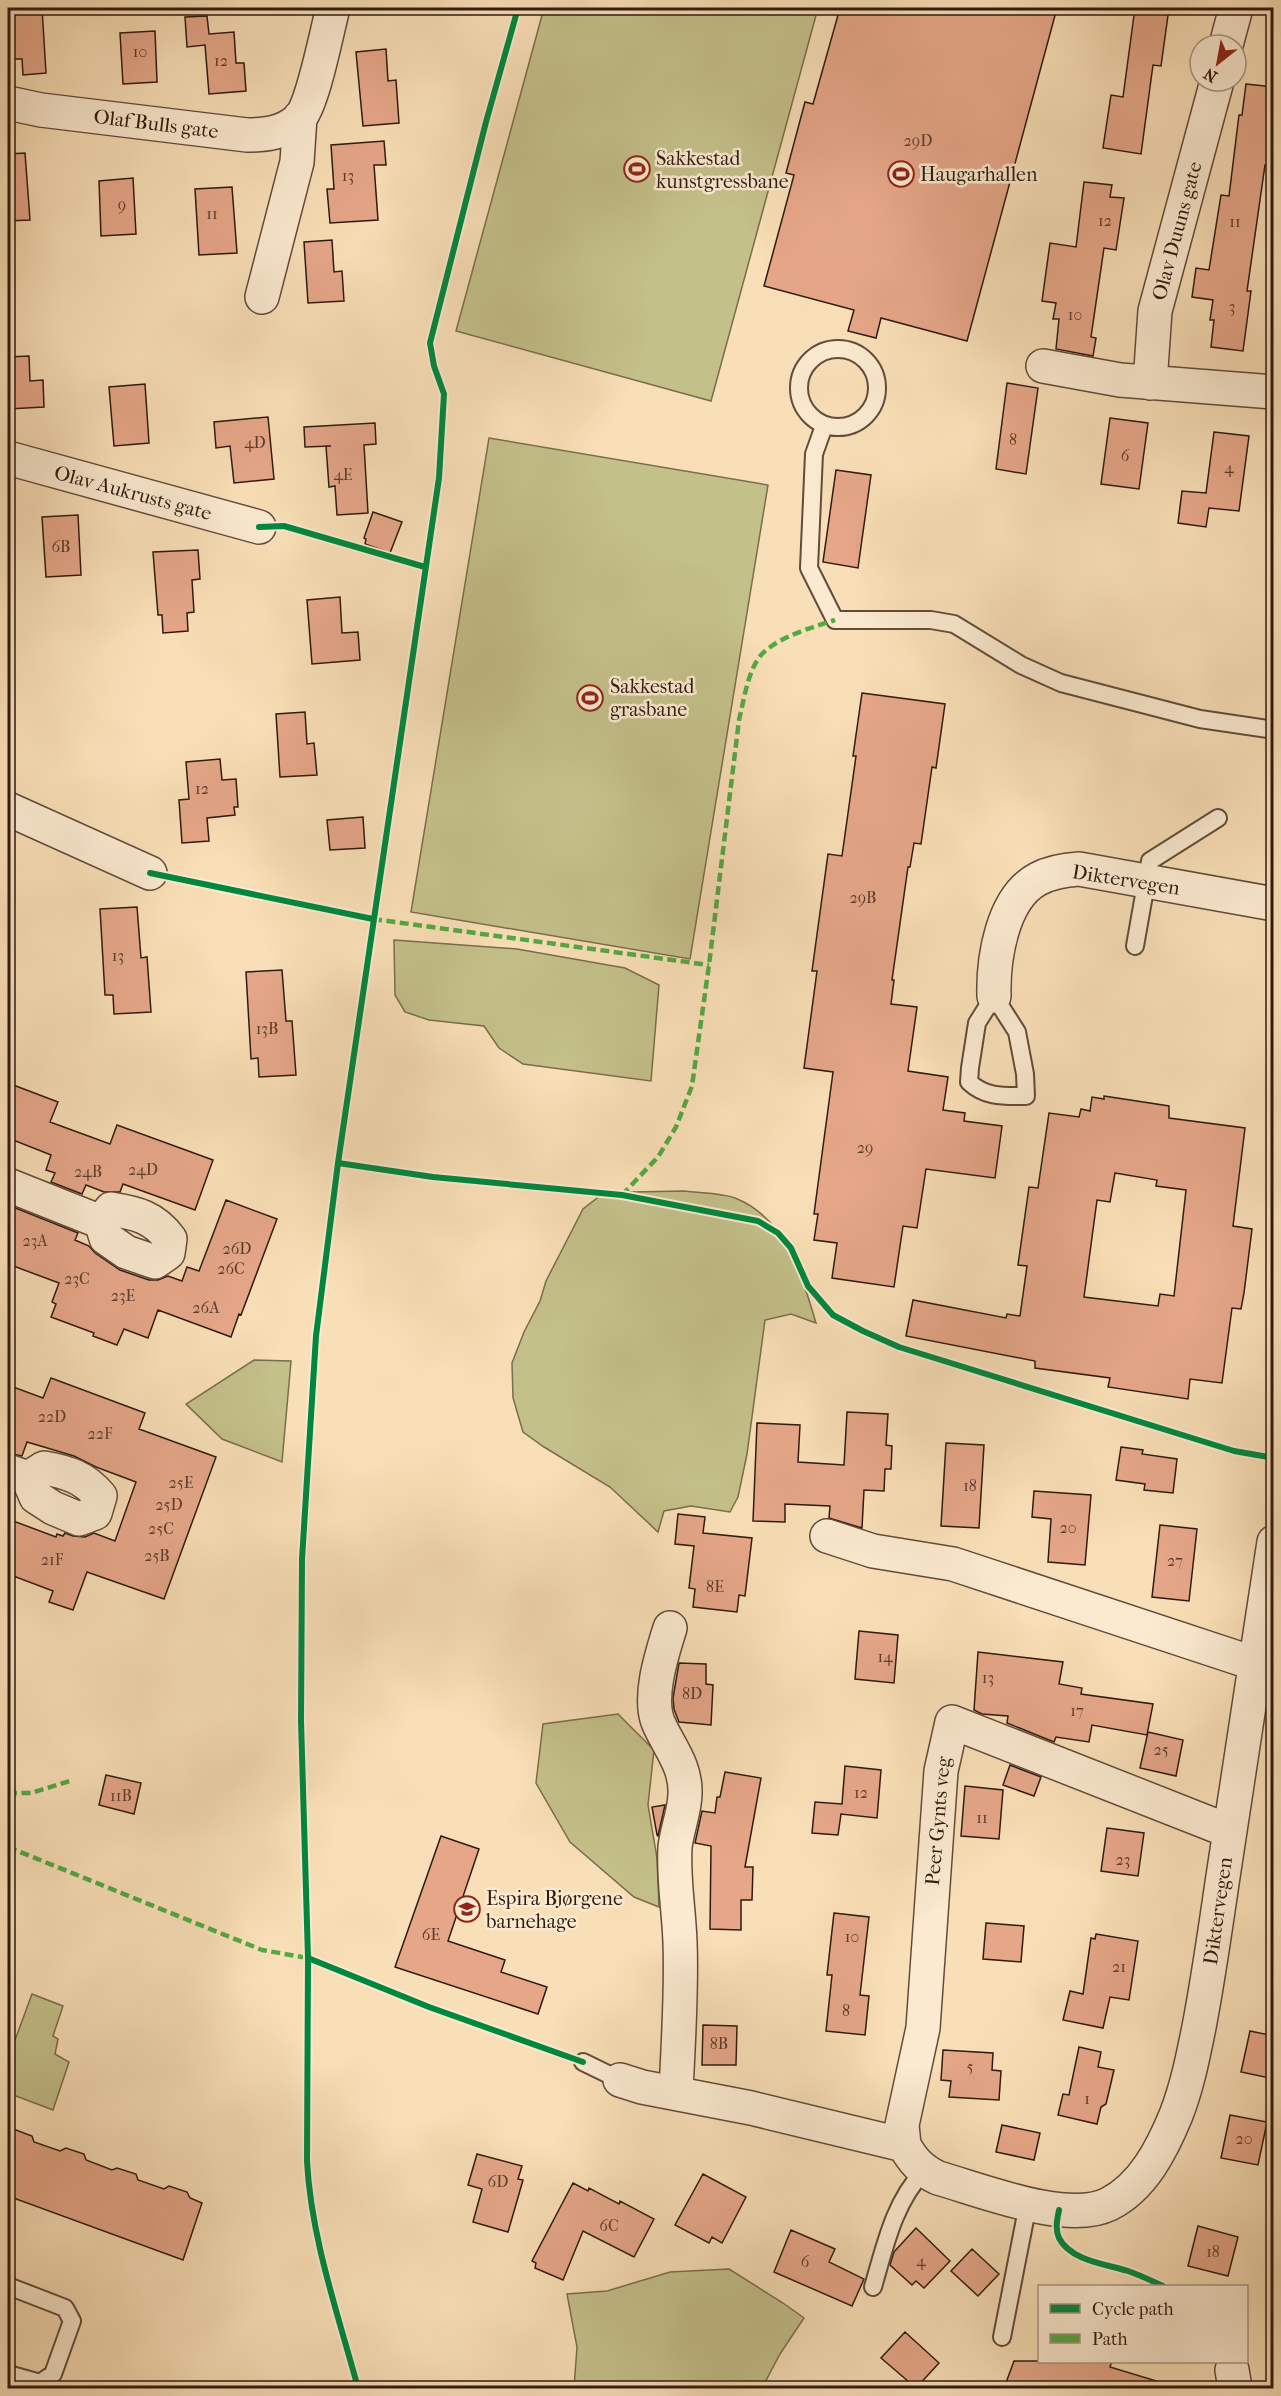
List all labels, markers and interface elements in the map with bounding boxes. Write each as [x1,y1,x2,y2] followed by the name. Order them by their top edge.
[1188,33,1248,93] north arrow
[133,42,147,61] house number: 10
[214,51,228,70] house number: 12
[1200,64,1221,87] text: N
[92,105,220,143] street label: Olaf Bulls gate
[904,131,932,150] house number: 29D
[656,147,789,193] place label: Sakkestad kunstgressbane
[622,154,652,184] sports icon: Sakkestad kunstgressbane
[886,159,916,189] sports icon: Haugarhallen
[1147,159,1207,303] street label: Olav Duuns gate
[920,163,1038,186] place label: Haugarhallen
[342,166,354,185] house number: 13
[118,195,126,214] house number: 9
[206,204,218,223] house number: 11
[1098,211,1112,230] house number: 12
[1229,212,1241,231] house number: 11
[1229,297,1235,316] house number: 3
[1068,305,1082,324] house number: 10
[1009,430,1017,449] house number: 8
[244,433,266,452] house number: 4D
[1121,446,1130,465] house number: 6
[1224,458,1234,477] house number: 4
[52,461,214,525] street label: Olav Aukrusts gate
[333,465,353,484] house number: 4E
[51,537,71,556] house number: 6B
[610,675,696,721] place label: Sakkestad grasbane
[575,683,605,713] sports icon: Sakkestad grasbane
[195,779,209,798] house number: 12
[1071,860,1182,900] street label: Diktervegen
[849,888,877,907] house number: 29B
[112,946,124,965] house number: 13
[256,1019,278,1038] house number: 13B
[857,1138,873,1157] house number: 29
[128,1160,158,1179] house number: 24D
[74,1162,102,1181] house number: 24B
[22,1231,48,1250] house number: 23A
[222,1239,252,1258] house number: 26D
[217,1259,245,1278] house number: 26C
[64,1269,90,1288] house number: 23C
[111,1286,136,1305] house number: 23E
[192,1298,220,1317] house number: 26A
[38,1407,66,1426] house number: 22D
[87,1424,113,1443] house number: 22F
[169,1473,194,1492] house number: 25E
[963,1476,977,1495] house number: 18
[155,1495,183,1514] house number: 25D
[1059,1518,1077,1537] house number: 20
[148,1519,174,1538] house number: 25C
[144,1546,170,1565] house number: 25B
[41,1550,64,1569] house number: 21F
[1167,1551,1183,1570] house number: 27
[706,1577,724,1596] house number: 8E
[877,1647,893,1666] house number: 14
[982,1668,994,1687] house number: 13
[682,1684,702,1703] house number: 8D
[1070,1701,1084,1720] house number: 17
[1153,1740,1169,1759] house number: 25
[921,1755,955,1886] street label: Peer Gynts veg
[854,1783,868,1802] house number: 12
[110,1786,132,1805] house number: 11B
[976,1808,988,1827] house number: 11
[1116,1850,1130,1869] house number: 23
[1199,1855,1237,1966] street label: Diktervegen
[485,1887,623,1933] place label: Espira Bjørgene barnehage
[452,1894,482,1924] school or university icon: Espira Bjørgene barnehage
[422,1925,440,1944] house number: 6E
[845,1927,859,1946] house number: 10
[1112,1957,1126,1976] house number: 21
[842,2001,850,2020] house number: 8
[710,2034,728,2053] house number: 8B
[967,2057,974,2076] house number: 5
[1084,2089,1090,2108] house number: 1
[1235,2129,1253,2148] house number: 20
[488,2172,508,2191] house number: 6D
[599,2216,619,2235] house number: 6C
[1206,2242,1220,2261] house number: 18
[916,2251,926,2270] house number: 4
[801,2252,810,2271] house number: 6
[1038,2285,1248,2363] legend
[1092,2299,1173,2320] text: Cycle path
[1092,2329,1128,2350] text: Path

